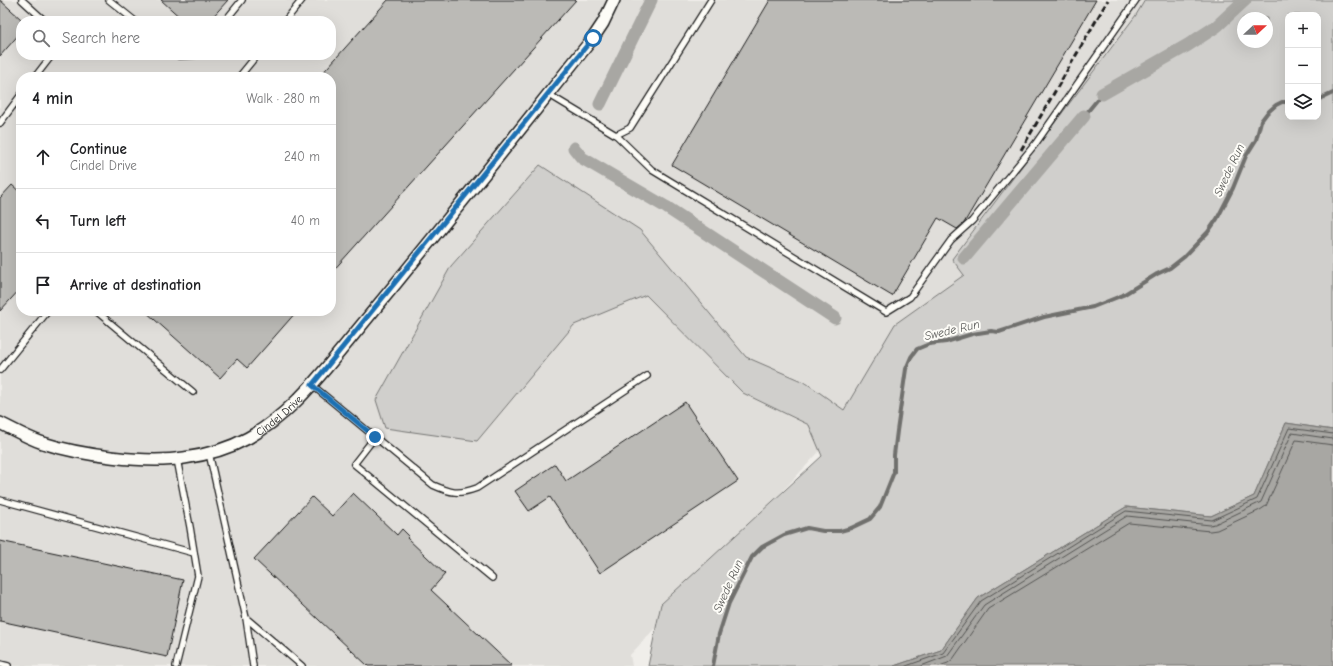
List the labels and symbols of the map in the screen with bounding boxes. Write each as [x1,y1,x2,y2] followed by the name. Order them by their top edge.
[1237,12,1273,48] north arrow
[584,29,602,47] route start
[1211,141,1247,198] water label: Swede Run
[923,317,981,343] water label: Swede Run
[253,392,305,438] street label: Cindel Drive
[366,428,384,446] route end
[710,557,746,615] water label: Swede Run

